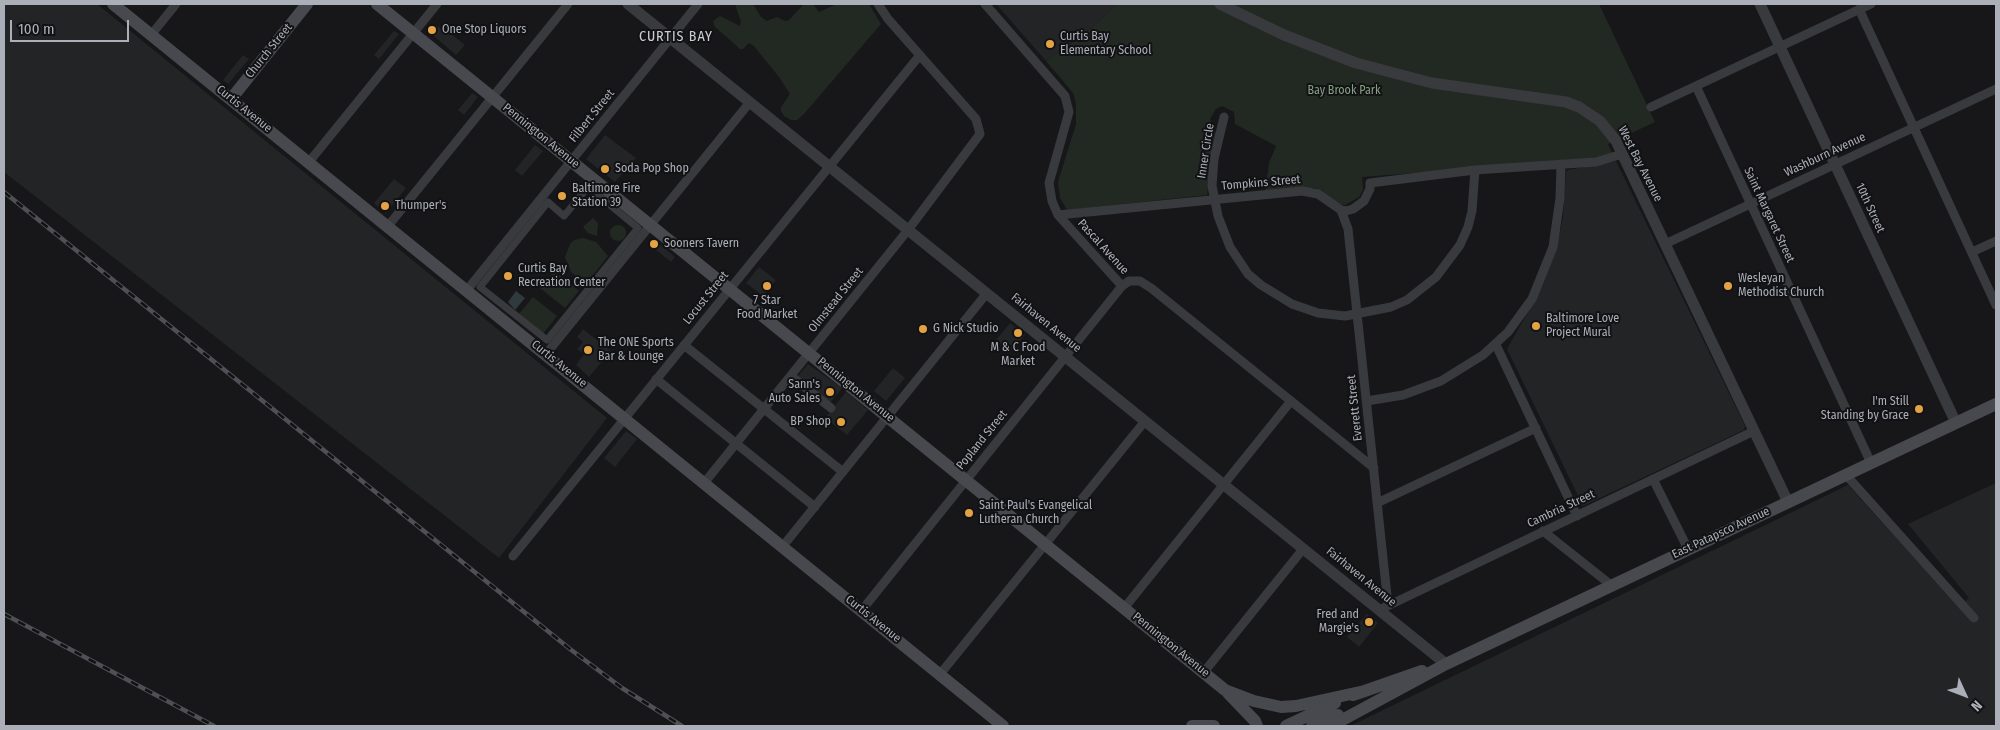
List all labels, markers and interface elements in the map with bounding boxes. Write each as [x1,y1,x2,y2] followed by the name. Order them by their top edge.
[12,10,131,42] scale bar
[18,20,55,38] text: 100 m
[243,21,295,81] street label: Church Street
[442,23,526,37] place label: One Stop Liquors
[426,24,438,36] marker: One Stop Liquors
[638,29,714,45] district label: CURTIS BAY
[1060,30,1151,58] place label: Curtis Bay Elementary School
[1044,38,1056,50] marker: Curtis Bay Elementary School
[213,82,275,136] street label: Curtis Avenue
[1307,84,1381,98] park label: Bay Brook Park
[566,87,618,145] street label: Filbert Street
[500,101,582,171] street label: Pennington Avenue
[1195,122,1217,180] street label: Inner Circle
[1615,124,1665,204] street label: West Bay Avenue
[1782,130,1868,180] street label: Washburn Avenue
[615,162,689,176] place label: Soda Pop Shop
[599,163,611,175] marker: Soda Pop Shop
[1741,165,1797,265] street label: Saint Margaret Street
[1221,172,1301,194] street label: Tompkins Street
[1852,181,1888,235] street label: 10th Street
[572,182,640,210] place label: Baltimore Fire Station 39
[556,190,568,202] marker: Baltimore Fire Station 39
[395,199,446,213] place label: Thumper's
[379,200,391,212] marker: Thumper's
[1074,216,1132,278] street label: Pascal Avenue
[664,237,739,251] place label: Sooners Tavern
[648,238,660,250] marker: Sooners Tavern
[518,262,605,290] place label: Curtis Bay Recreation Center
[805,265,867,335] street label: Olmstead Street
[680,269,732,327] street label: Locust Street
[502,270,514,282] marker: Curtis Bay Recreation Center
[1738,272,1824,300] place label: Wesleyan Methodist Church
[761,280,773,292] marker: 7 Star Food Market
[1722,280,1734,292] marker: Wesleyan Methodist Church
[1008,290,1084,356] street label: Fairhaven Avenue
[737,294,797,322] place label: 7 Star Food Market
[1546,312,1619,340] place label: Baltimore Love Project Mural
[1530,320,1542,332] marker: Baltimore Love Project Mural
[933,322,998,336] place label: G Nick Studio
[917,323,929,335] marker: G Nick Studio
[1012,327,1024,339] marker: M & C Food Market
[598,336,674,364] place label: The ONE Sports Bar & Lounge
[528,337,590,391] street label: Curtis Avenue
[991,341,1045,369] place label: M & C Food Market
[582,344,594,356] marker: The ONE Sports Bar & Lounge
[815,355,897,425] street label: Pennington Avenue
[1344,374,1366,442] street label: Everett Street
[769,378,820,406] place label: Sann's Auto Sales
[824,386,836,398] marker: Sann's Auto Sales
[1821,395,1909,423] place label: I'm Still Standing by Grace
[1913,403,1925,415] marker: I'm Still Standing by Grace
[954,407,1010,473] street label: Popland Street
[790,415,831,429] place label: BP Shop
[835,416,847,428] marker: BP Shop
[1525,487,1597,531] street label: Cambria Street
[979,499,1092,527] place label: Saint Paul's Evangelical Lutheran Church
[1670,504,1772,562] street label: East Patapsco Avenue
[963,507,975,519] marker: Saint Paul's Evangelical Lutheran Church
[1323,544,1399,610] street label: Fairhaven Avenue
[842,592,904,646] street label: Curtis Avenue
[1316,608,1359,636] place label: Fred and Margie's
[1130,610,1212,680] street label: Pennington Avenue
[1363,616,1375,628] marker: Fred and Margie's
[1940,670,1990,720] north arrow
[1967,697,1985,714] text: N

